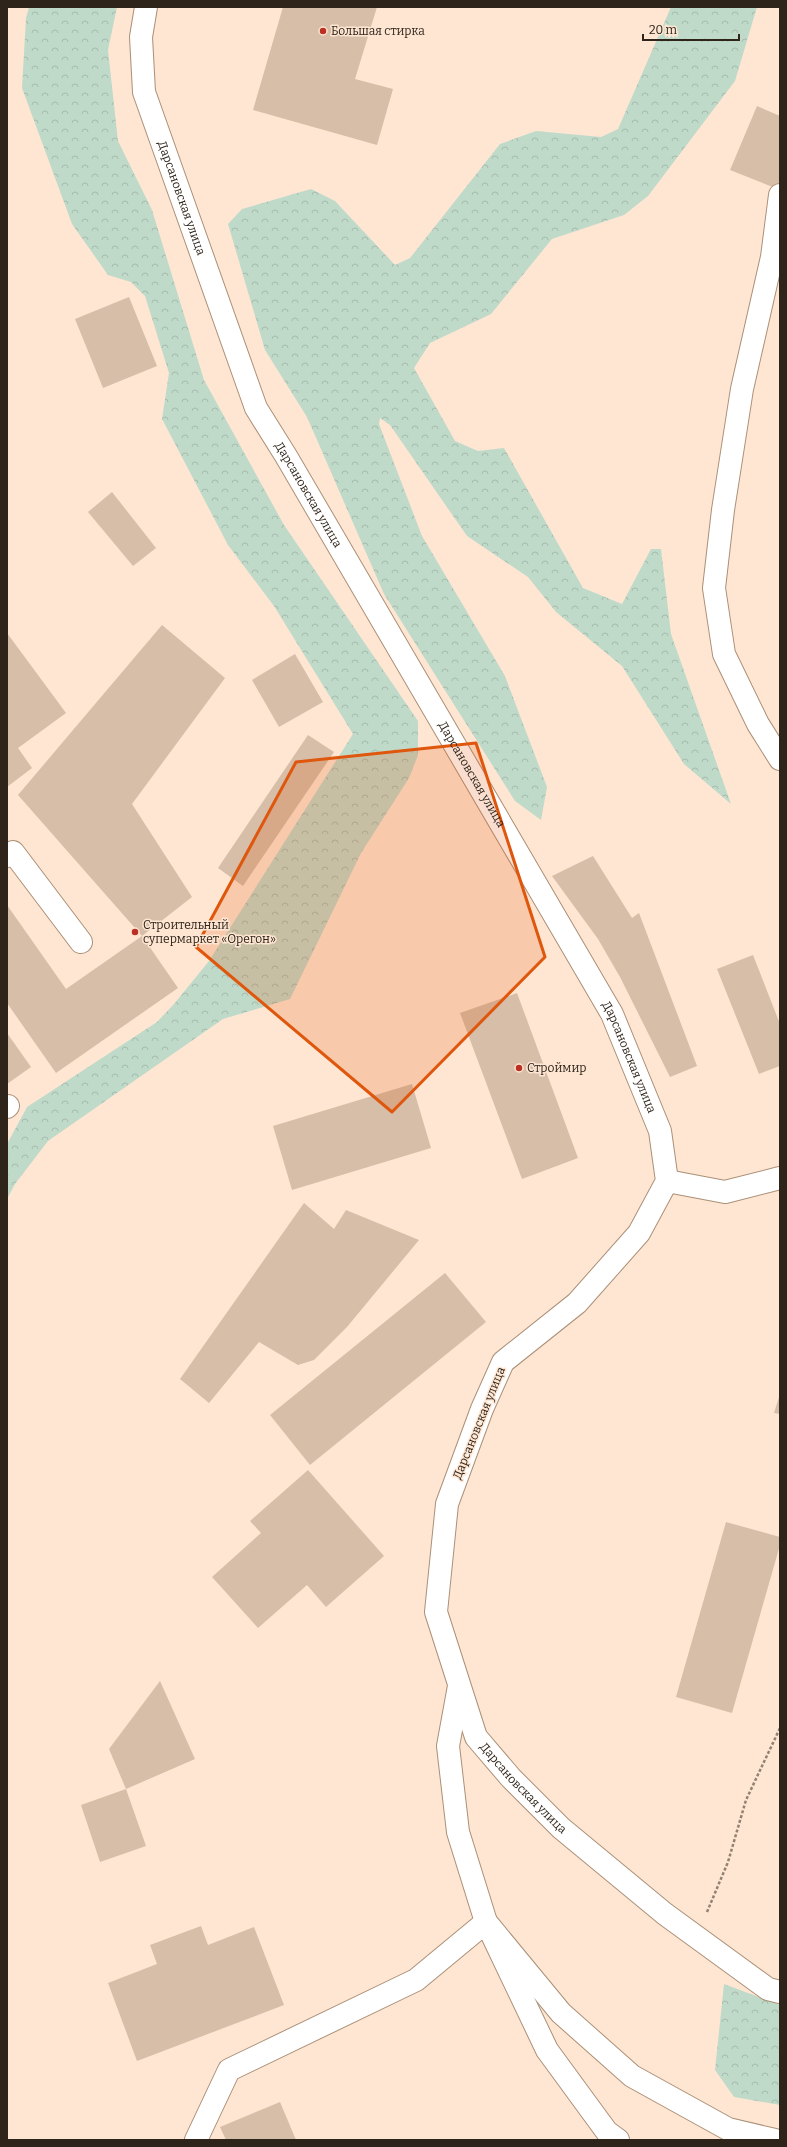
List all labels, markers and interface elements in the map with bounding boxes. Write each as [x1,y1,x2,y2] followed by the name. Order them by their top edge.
[643,16,739,42] scale bar
[649,23,678,37] text: 20 m
[331,24,425,38] place label: Большая стирка
[318,26,328,36] marker: Большая стирка
[155,139,208,257] street label: Дарсановская улица
[272,439,345,550] street label: Дарсановская улица
[436,719,508,830] street label: Дарсановская улица
[143,918,276,946] place label: Строительный супермаркет «Орегон»
[130,927,140,937] marker: Строительный супермаркет «Орегон»
[599,999,659,1115] street label: Дарсановская улица
[527,1061,586,1075] place label: Строймир
[514,1063,524,1073] marker: Строймир
[450,1364,508,1481] street label: Дарсановская улица
[477,1740,570,1837] street label: Дарсановская улица

